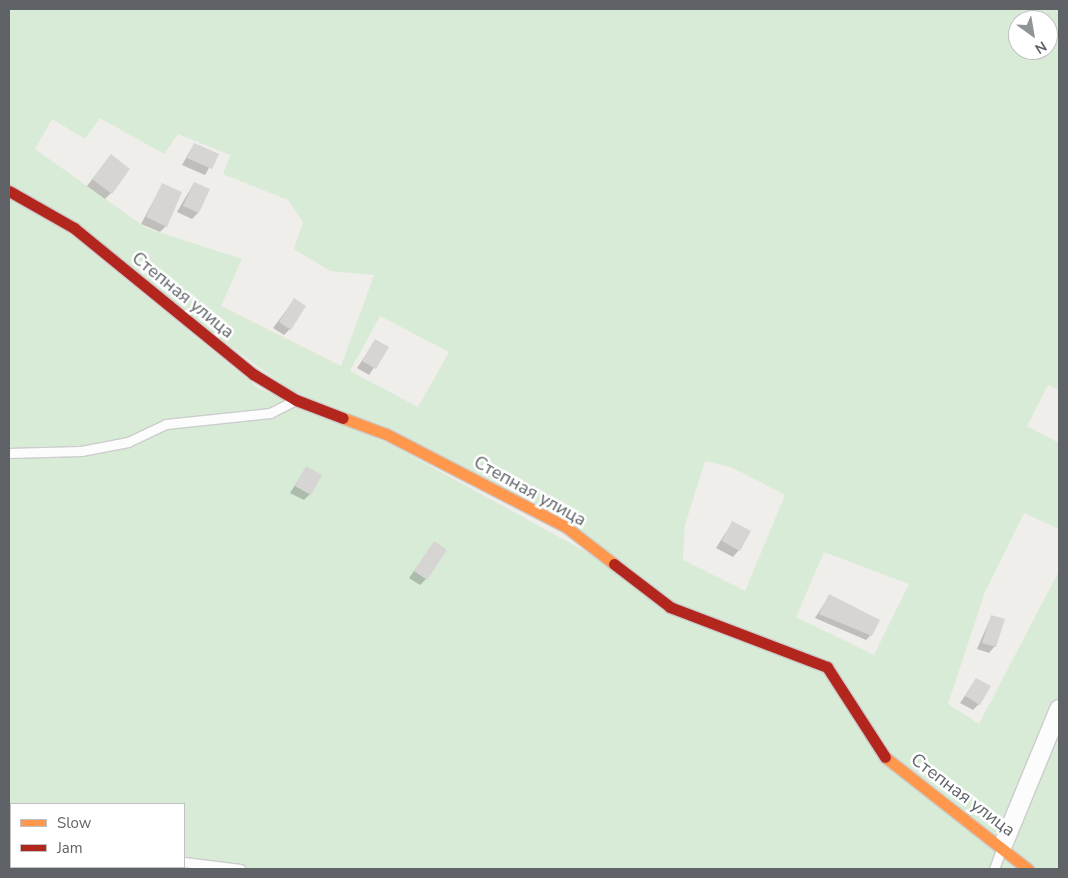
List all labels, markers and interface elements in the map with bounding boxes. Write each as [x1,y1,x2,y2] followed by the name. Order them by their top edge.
[1008,10,1058,60] north arrow
[1031,36,1050,58] text: N
[128,247,238,343] street label: Степная улица
[470,451,590,531] street label: Степная улица
[907,749,1019,841] street label: Степная улица
[10,803,185,868] legend
[57,813,91,833] text: Slow
[57,838,83,858] text: Jam

